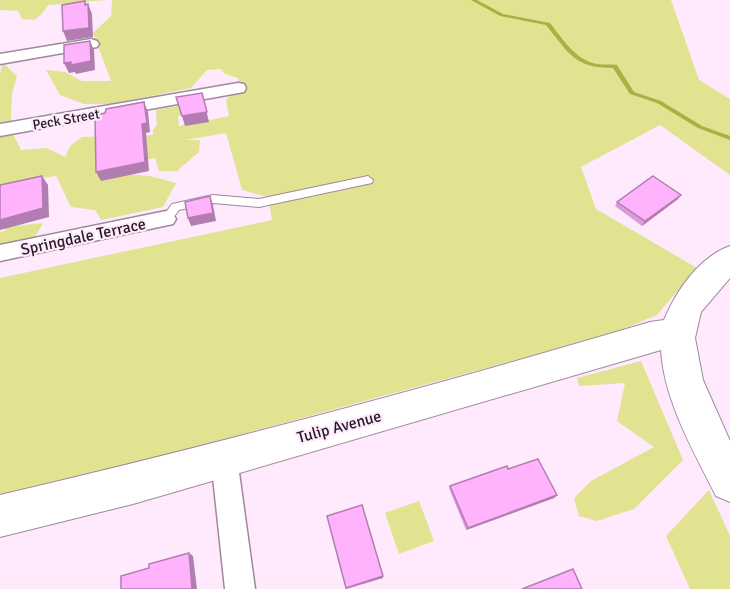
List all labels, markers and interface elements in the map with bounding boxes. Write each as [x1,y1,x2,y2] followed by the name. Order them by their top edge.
[31,105,101,134] street label: Peck Street
[19,214,148,260] street label: Springdale Terrace
[295,406,384,448] street label: Tulip Avenue

